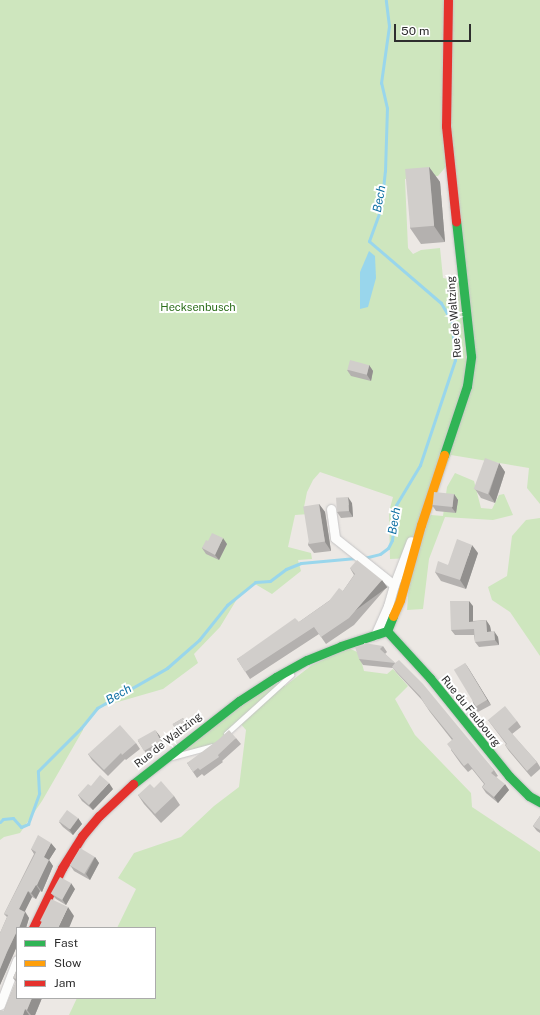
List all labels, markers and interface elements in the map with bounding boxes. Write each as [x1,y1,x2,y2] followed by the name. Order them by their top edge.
[396,16,473,42] scale bar
[401,24,429,38] text: 50 m
[371,184,389,214] water label: Bech
[444,275,464,359] street label: Rue de Waltzing
[160,300,236,314] park label: Hecksenbusch
[386,506,404,536] water label: Bech
[438,673,504,749] street label: Rue du Faubourg
[104,682,134,708] water label: Bech
[131,709,205,771] street label: Rue de Waltzing
[16,927,156,999] legend
[54,936,78,950] text: Fast
[54,956,81,970] text: Slow
[54,976,76,990] text: Jam

